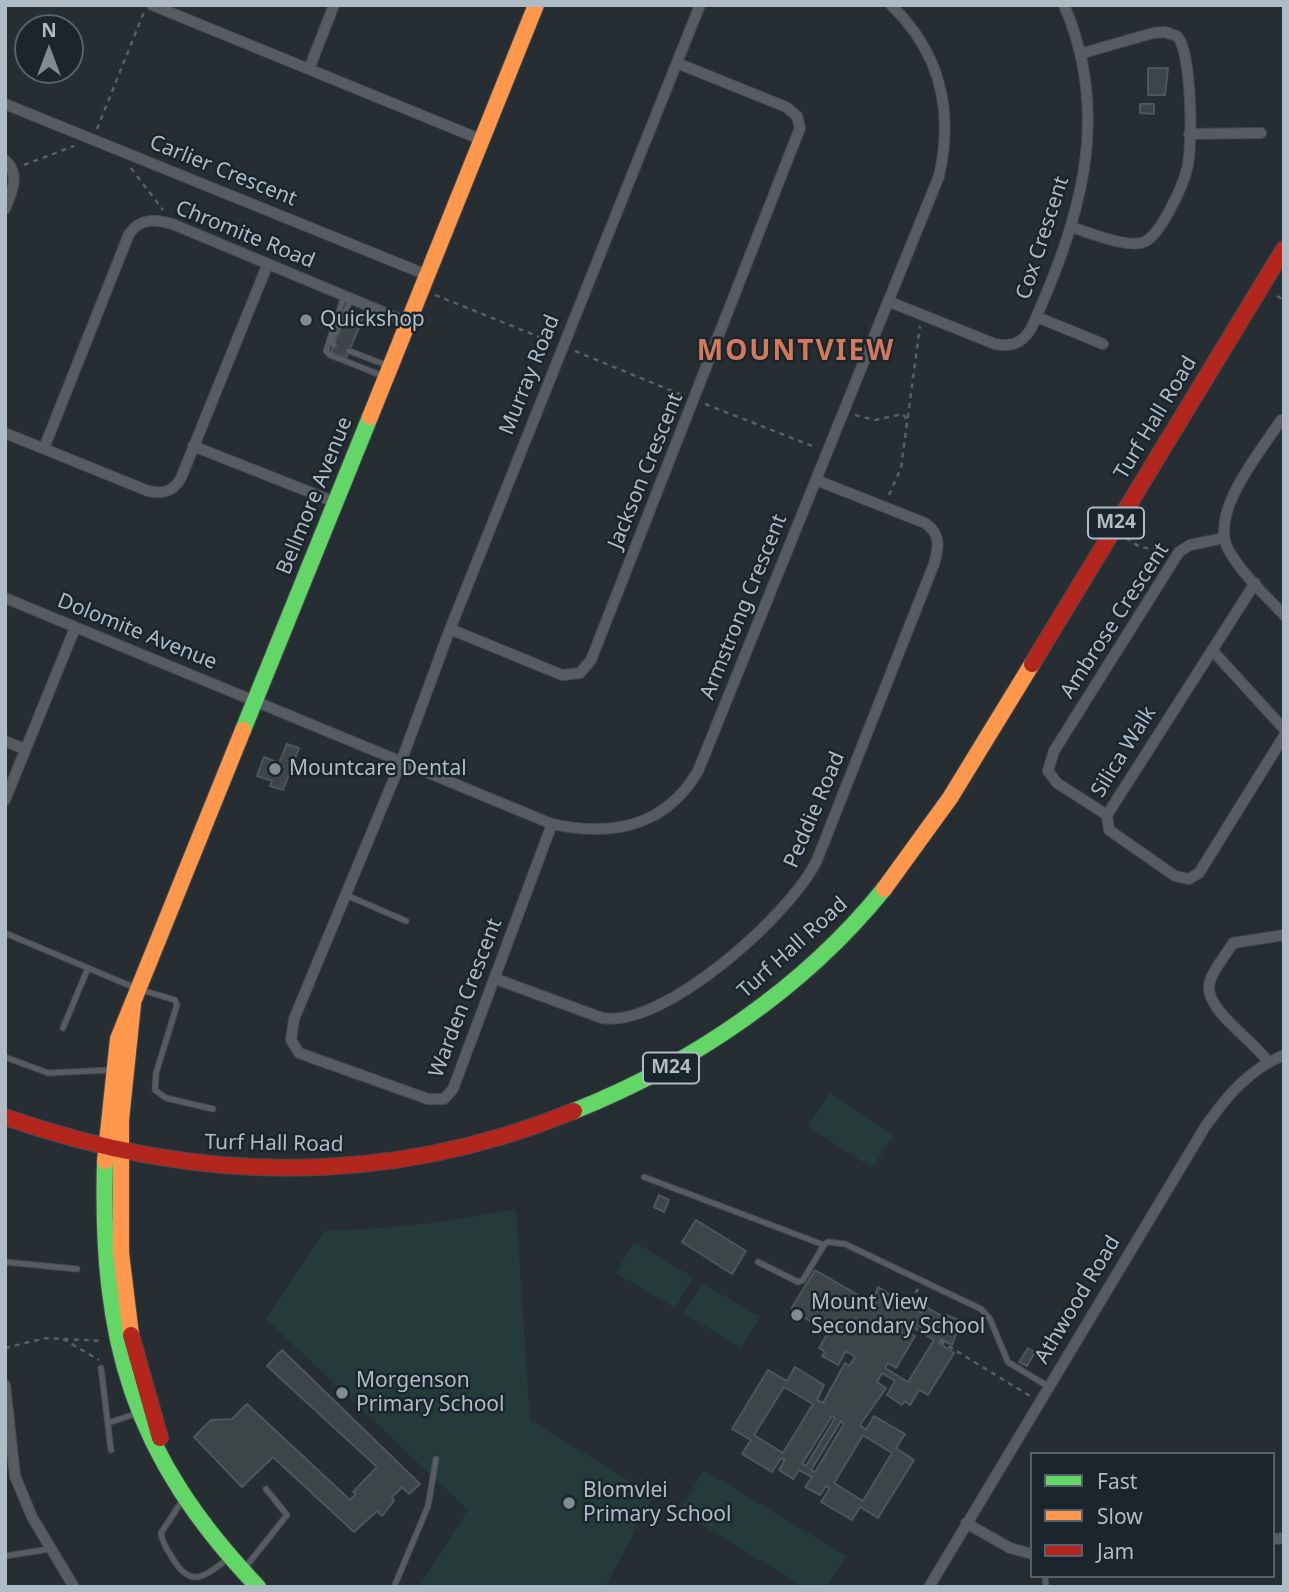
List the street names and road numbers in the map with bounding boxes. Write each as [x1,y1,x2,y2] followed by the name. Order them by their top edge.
[146,130,300,212] street label: Carlier Crescent
[1011,173,1075,303] street label: Cox Crescent
[172,196,318,274] street label: Chromite Road
[494,311,566,439] street label: Murray Road
[1109,352,1203,484] street label: Turf Hall Road
[603,389,689,553] street label: Jackson Crescent
[272,413,358,579] street label: Bellmore Avenue
[1088,508,1144,538] road number: M24
[695,511,793,703] street label: Armstrong Crescent
[1055,539,1175,703] street label: Ambrose Crescent
[54,589,220,675] street label: Dolomite Avenue
[1086,702,1162,802] street label: Silica Walk
[779,748,851,872] street label: Peddie Road
[733,892,853,1004] street label: Turf Hall Road
[424,915,508,1081] street label: Warden Crescent
[643,1052,699,1084] road number: M24
[204,1130,344,1158] street label: Turf Hall Road
[1030,1231,1126,1369] street label: Athwood Road

